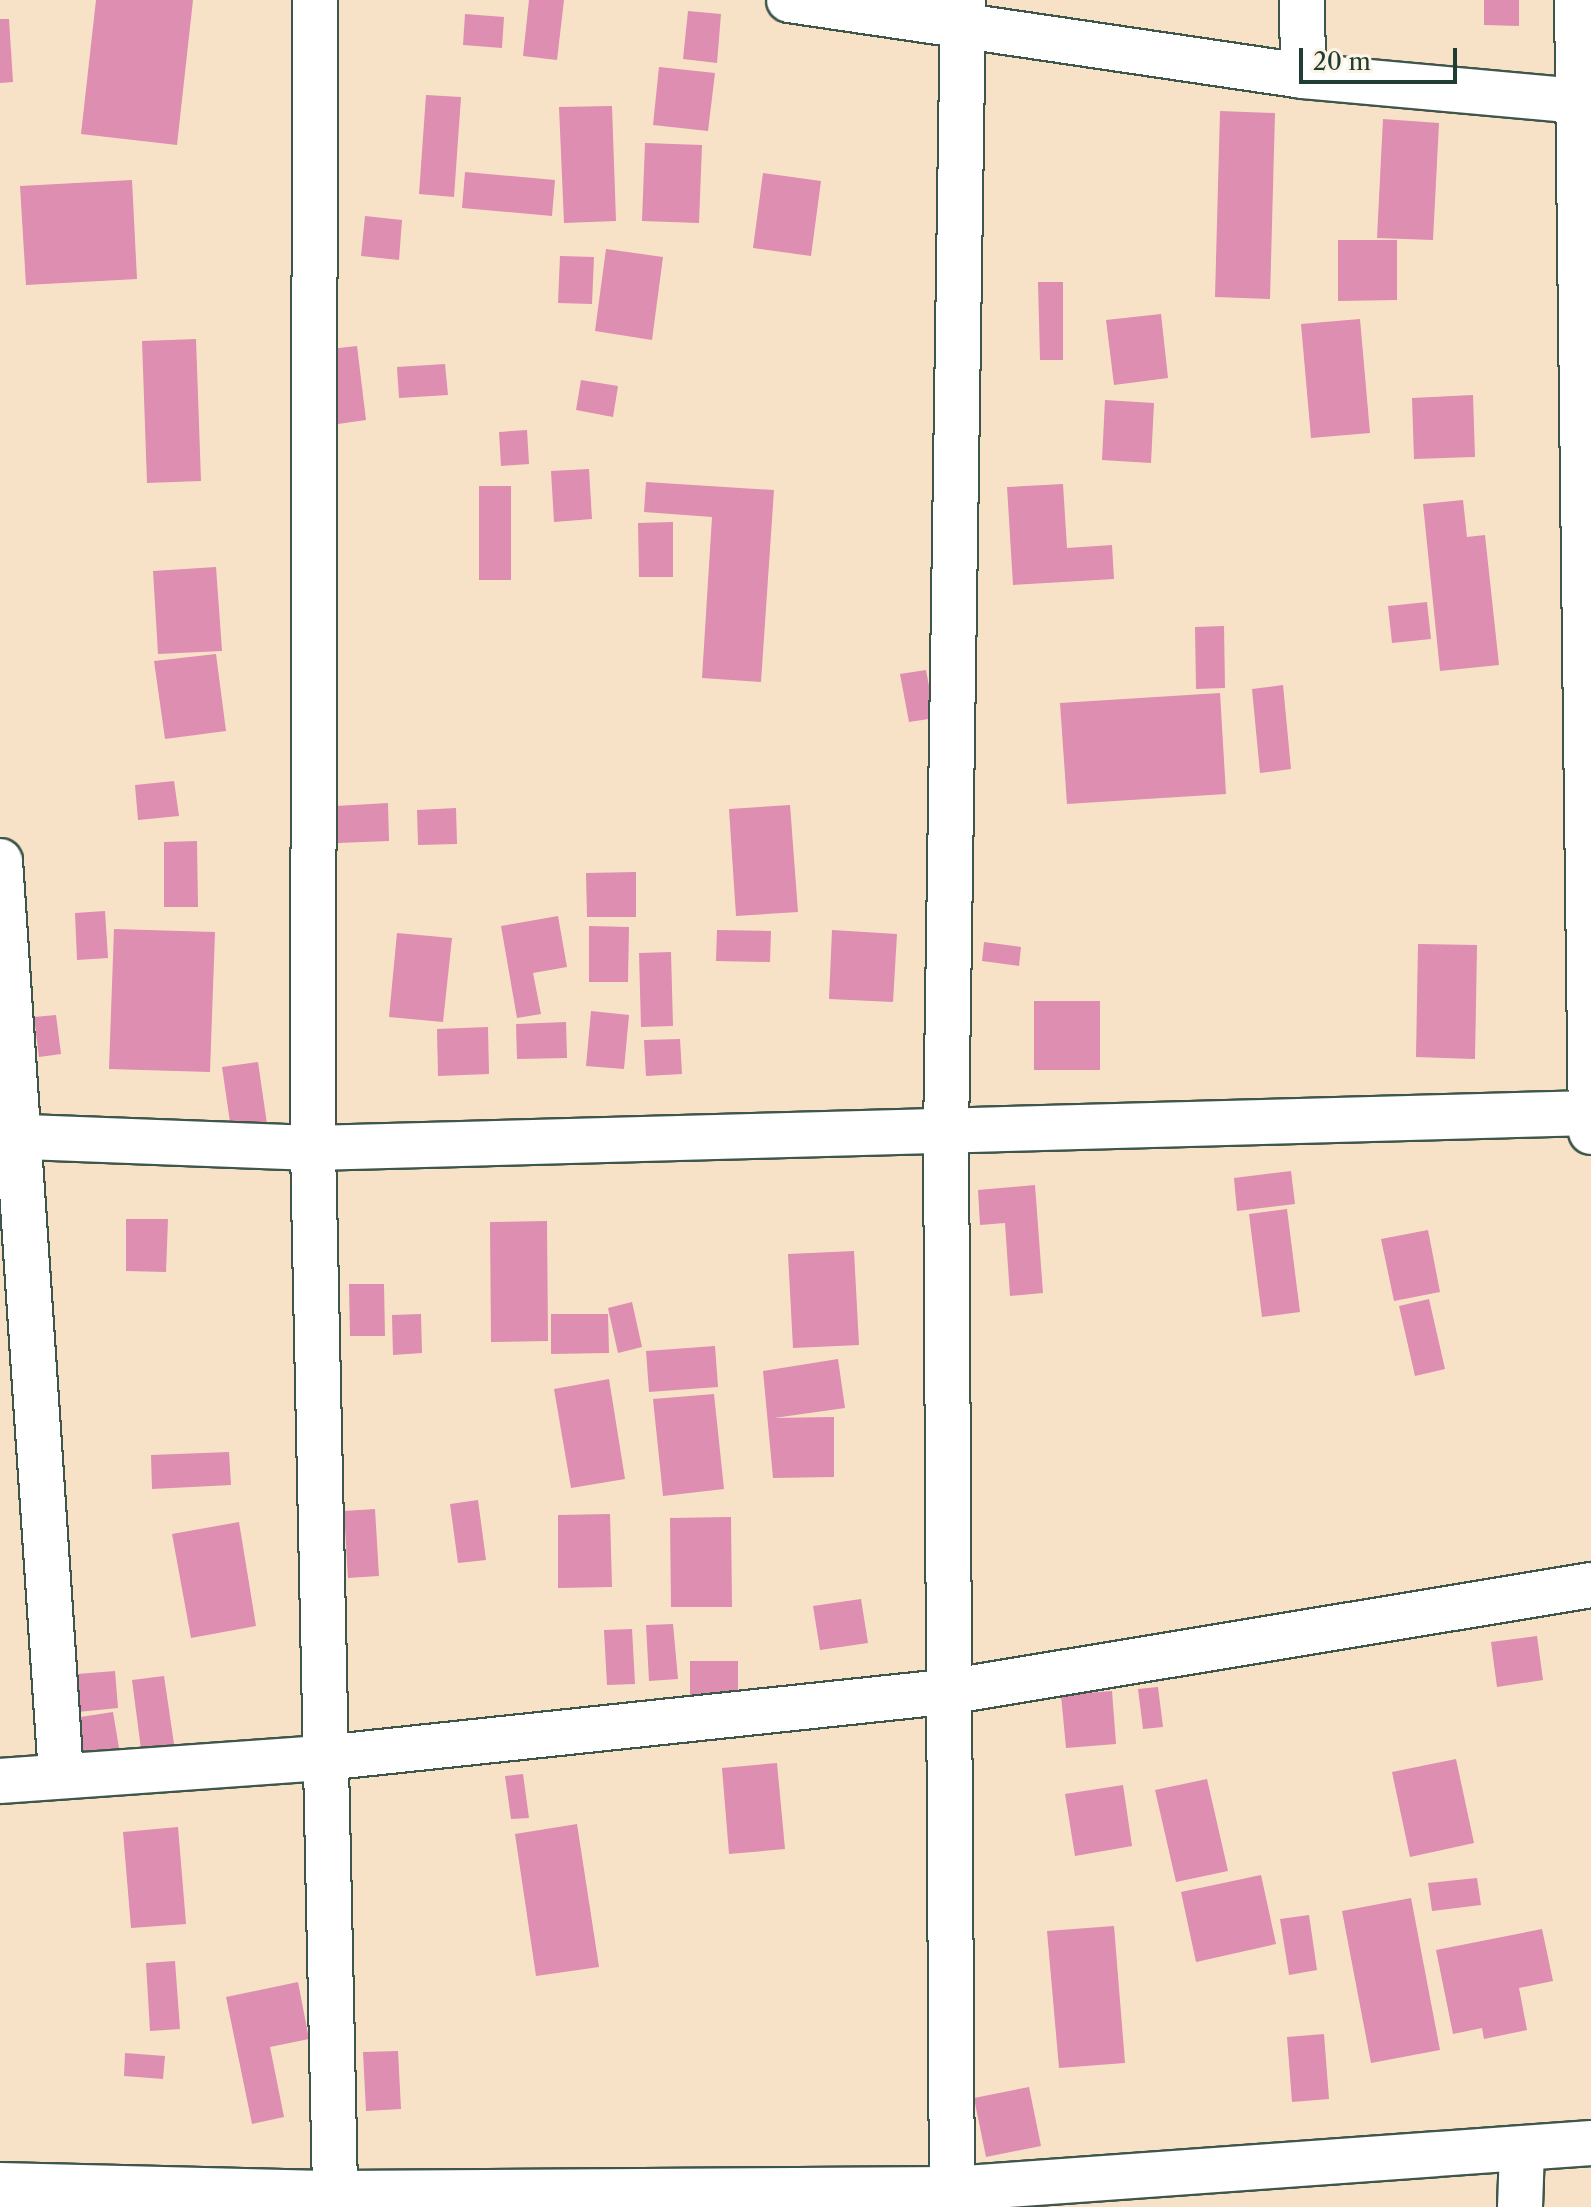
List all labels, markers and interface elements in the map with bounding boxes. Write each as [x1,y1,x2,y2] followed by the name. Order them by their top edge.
[1303,32,1461,82] scale bar
[1313,47,1371,76] text: 20 m

